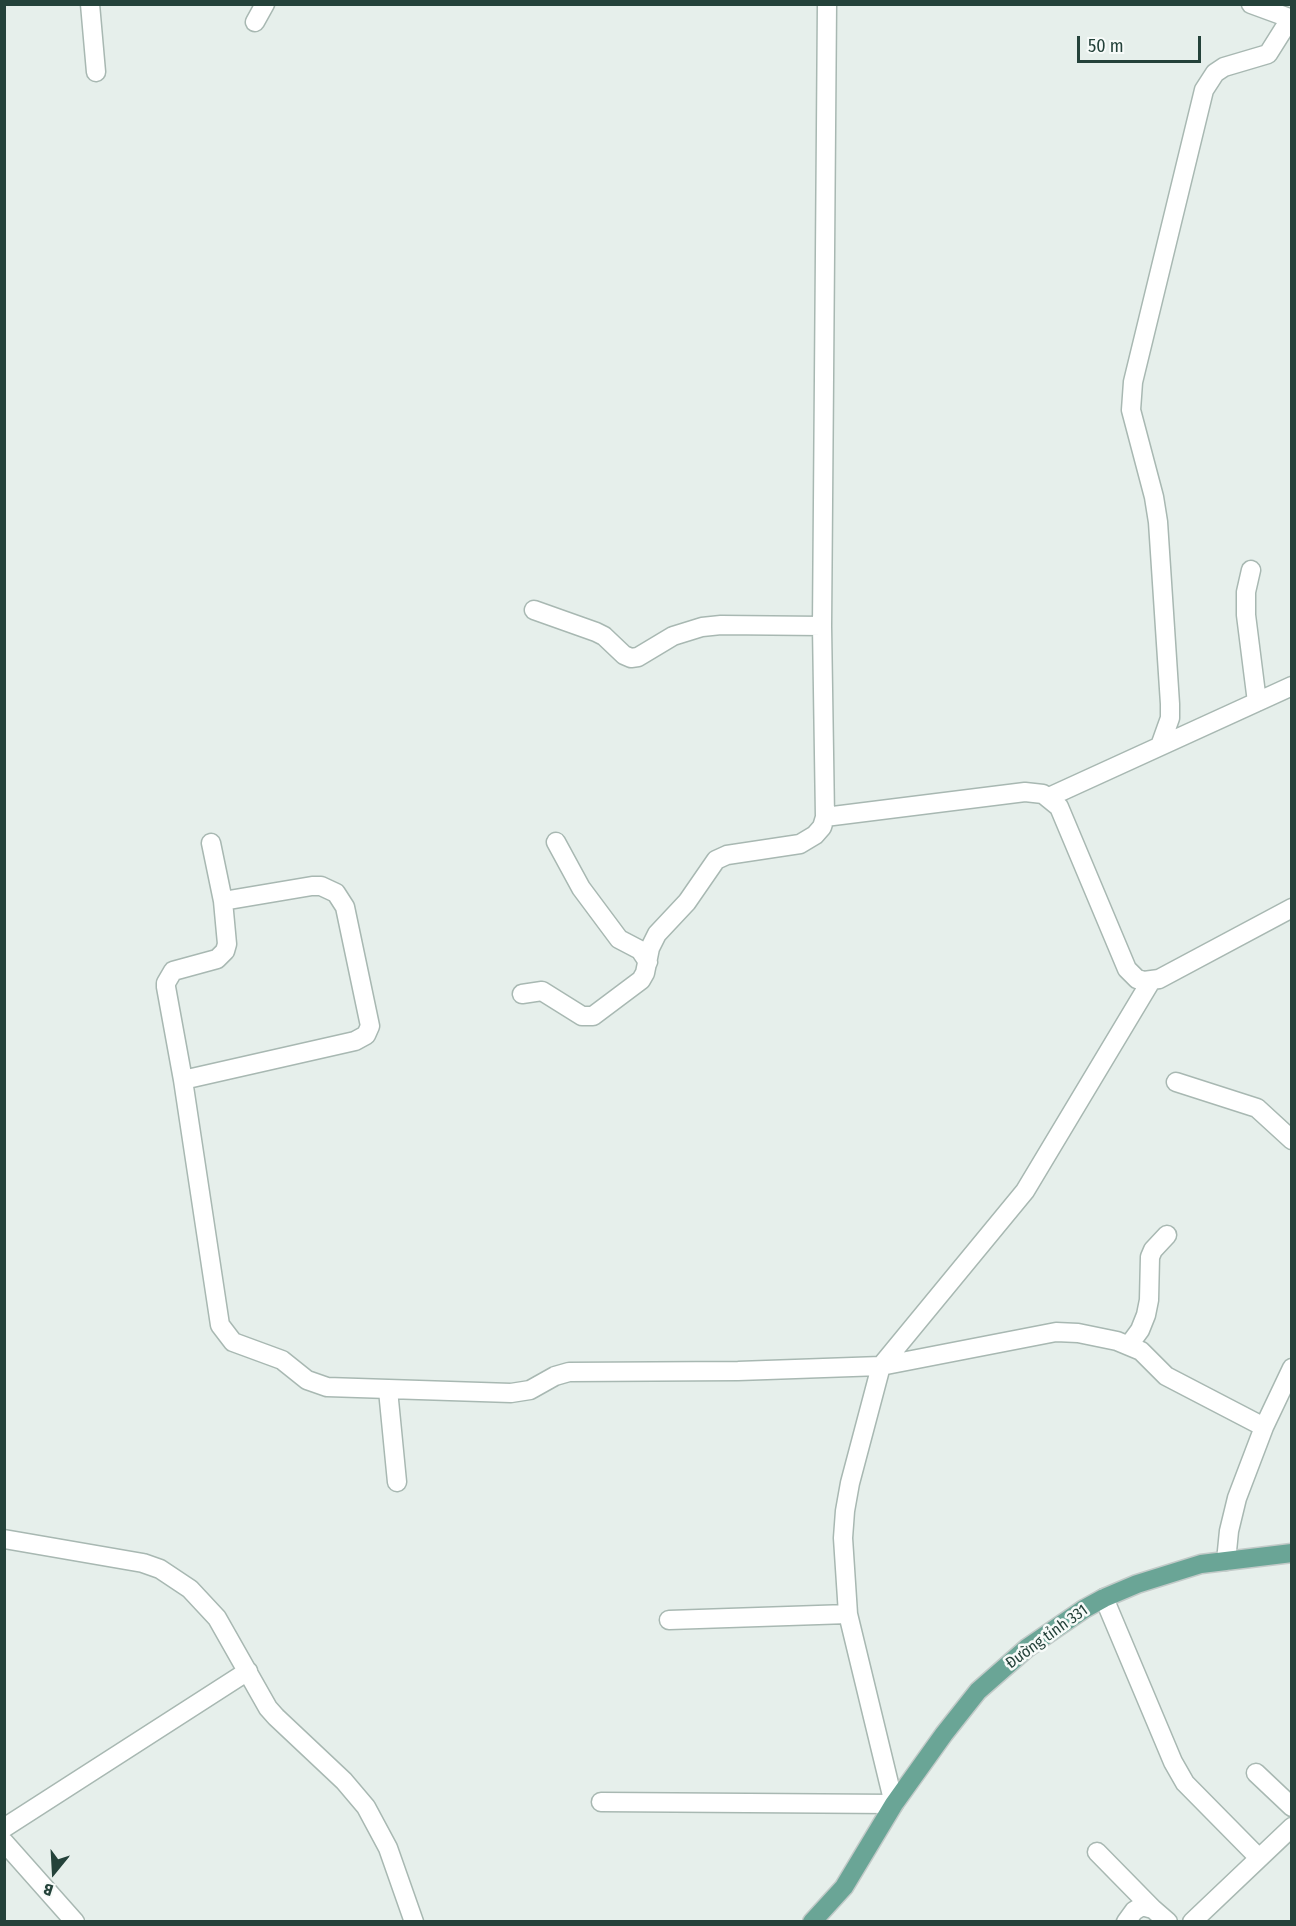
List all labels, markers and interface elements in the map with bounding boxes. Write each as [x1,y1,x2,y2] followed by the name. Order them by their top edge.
[1080,24,1204,62] scale bar
[1088,35,1124,57] text: 50 m
[1002,1601,1092,1673] street label: Đường tỉnh 331
[24,1842,84,1902] north arrow
[41,1879,55,1900] text: B

